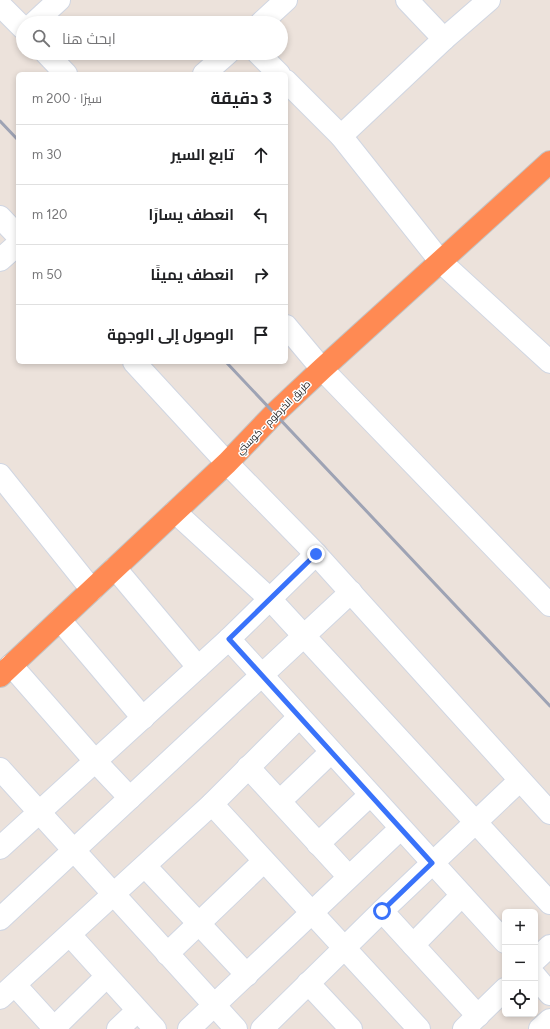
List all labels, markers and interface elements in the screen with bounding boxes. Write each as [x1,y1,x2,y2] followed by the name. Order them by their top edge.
[16,16,288,60] search box
[30,27,52,49] icon: search
[62,30,116,48] text: ابحث هنا
[210,88,272,108] text: 3 دقيقة
[32,91,102,106] text: سيرًا · 200 m
[250,144,272,166] icon: ahead
[171,146,234,164] text: تابع السير
[32,147,62,162] text: 30 m
[250,204,272,226] icon: left
[149,206,234,224] text: انعطف يسارًا
[32,207,67,222] text: 120 m
[250,264,272,286] icon: right
[150,266,234,284] text: انعطف يمينًا
[32,267,62,282] text: 50 m
[250,324,272,346] icon: arrive
[107,326,234,344] text: الوصول إلى الوجهة
[233,377,314,458] street label: طريق الخرطوم - كوستي
[307,545,325,563] route end
[373,902,391,920] route start
[502,909,538,1017] map controls
[502,909,538,945] button: +
[502,945,538,981] button: −
[502,981,538,1017] button: locate

